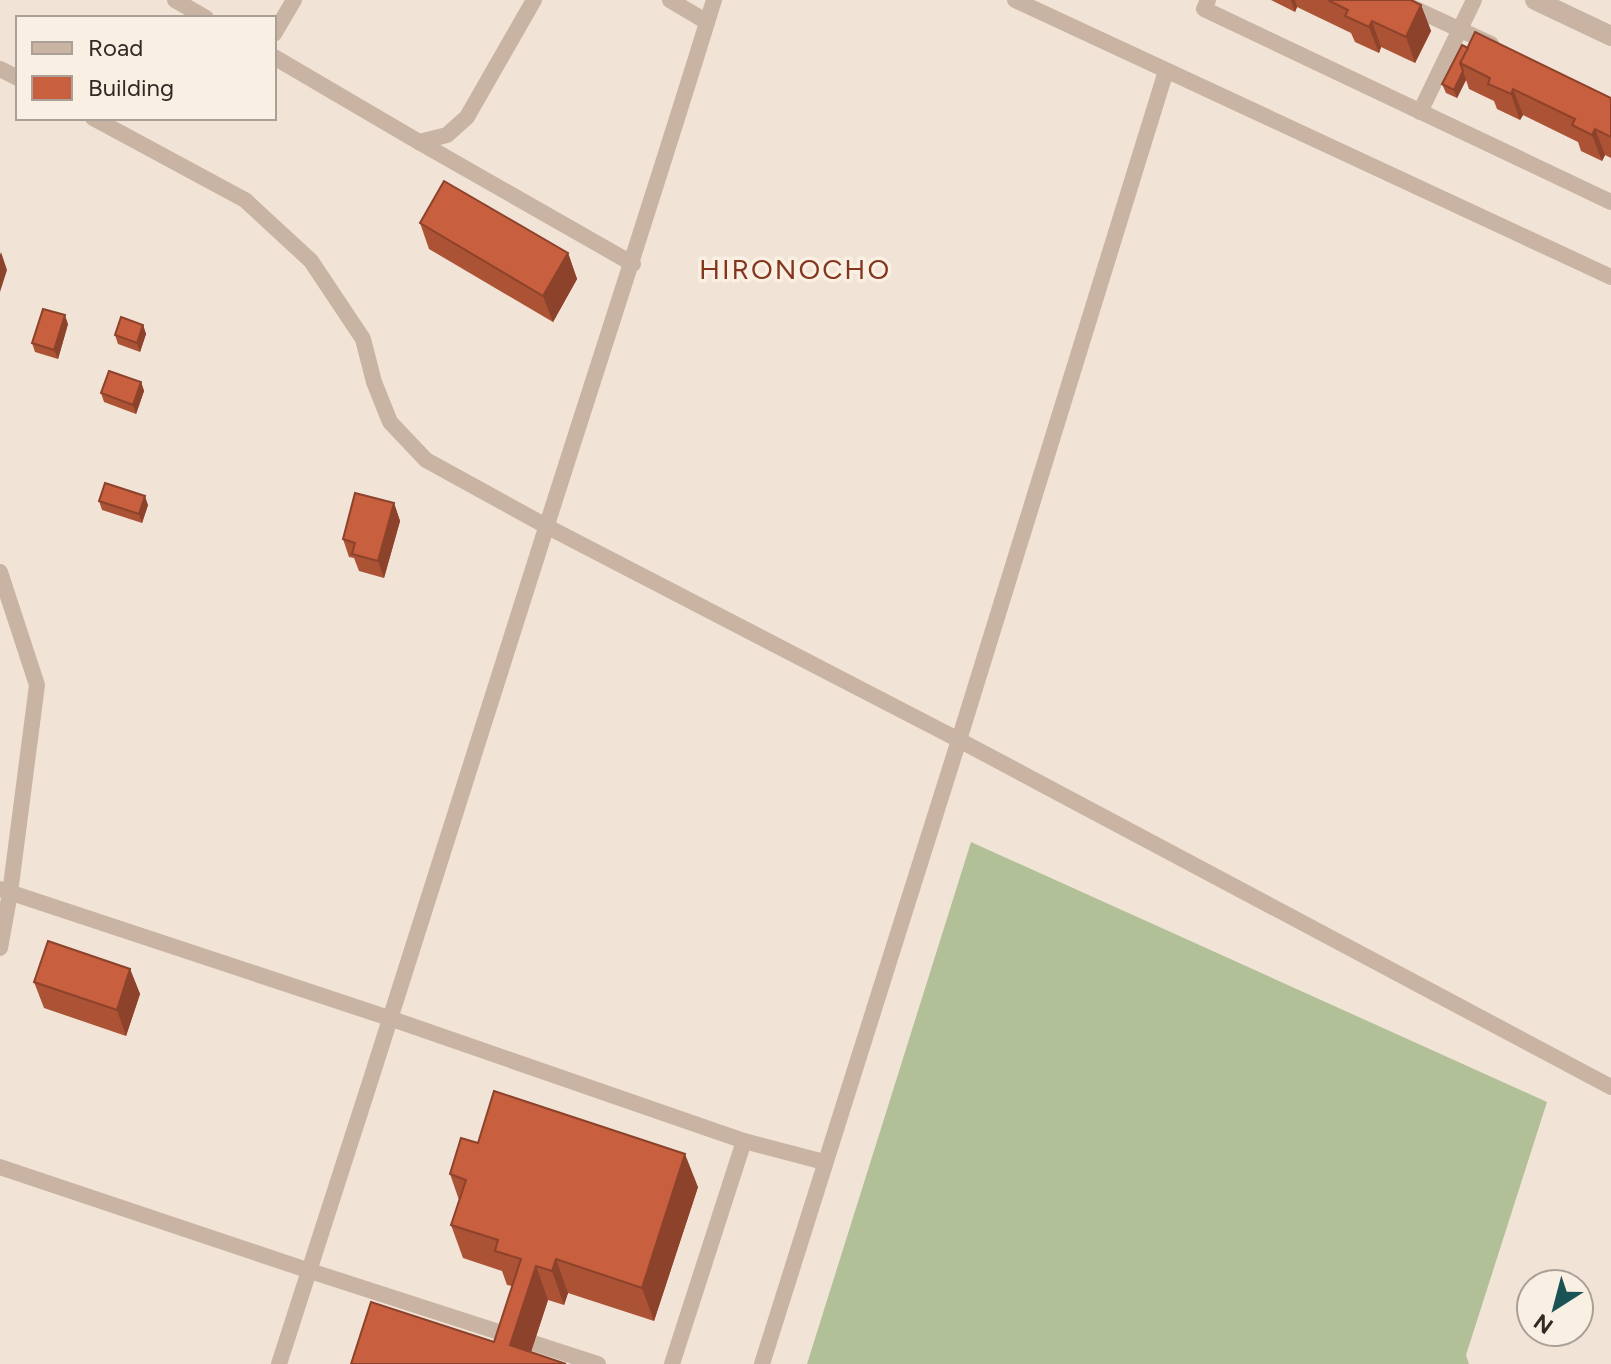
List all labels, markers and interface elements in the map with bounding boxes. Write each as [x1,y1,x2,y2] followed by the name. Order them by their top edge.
[16,16,276,120] legend
[88,33,143,62] text: Road
[88,73,174,102] text: Building
[699,252,891,286] district label: HIRONOCHO
[1515,1268,1595,1348] north arrow
[1529,1308,1558,1340] text: N

